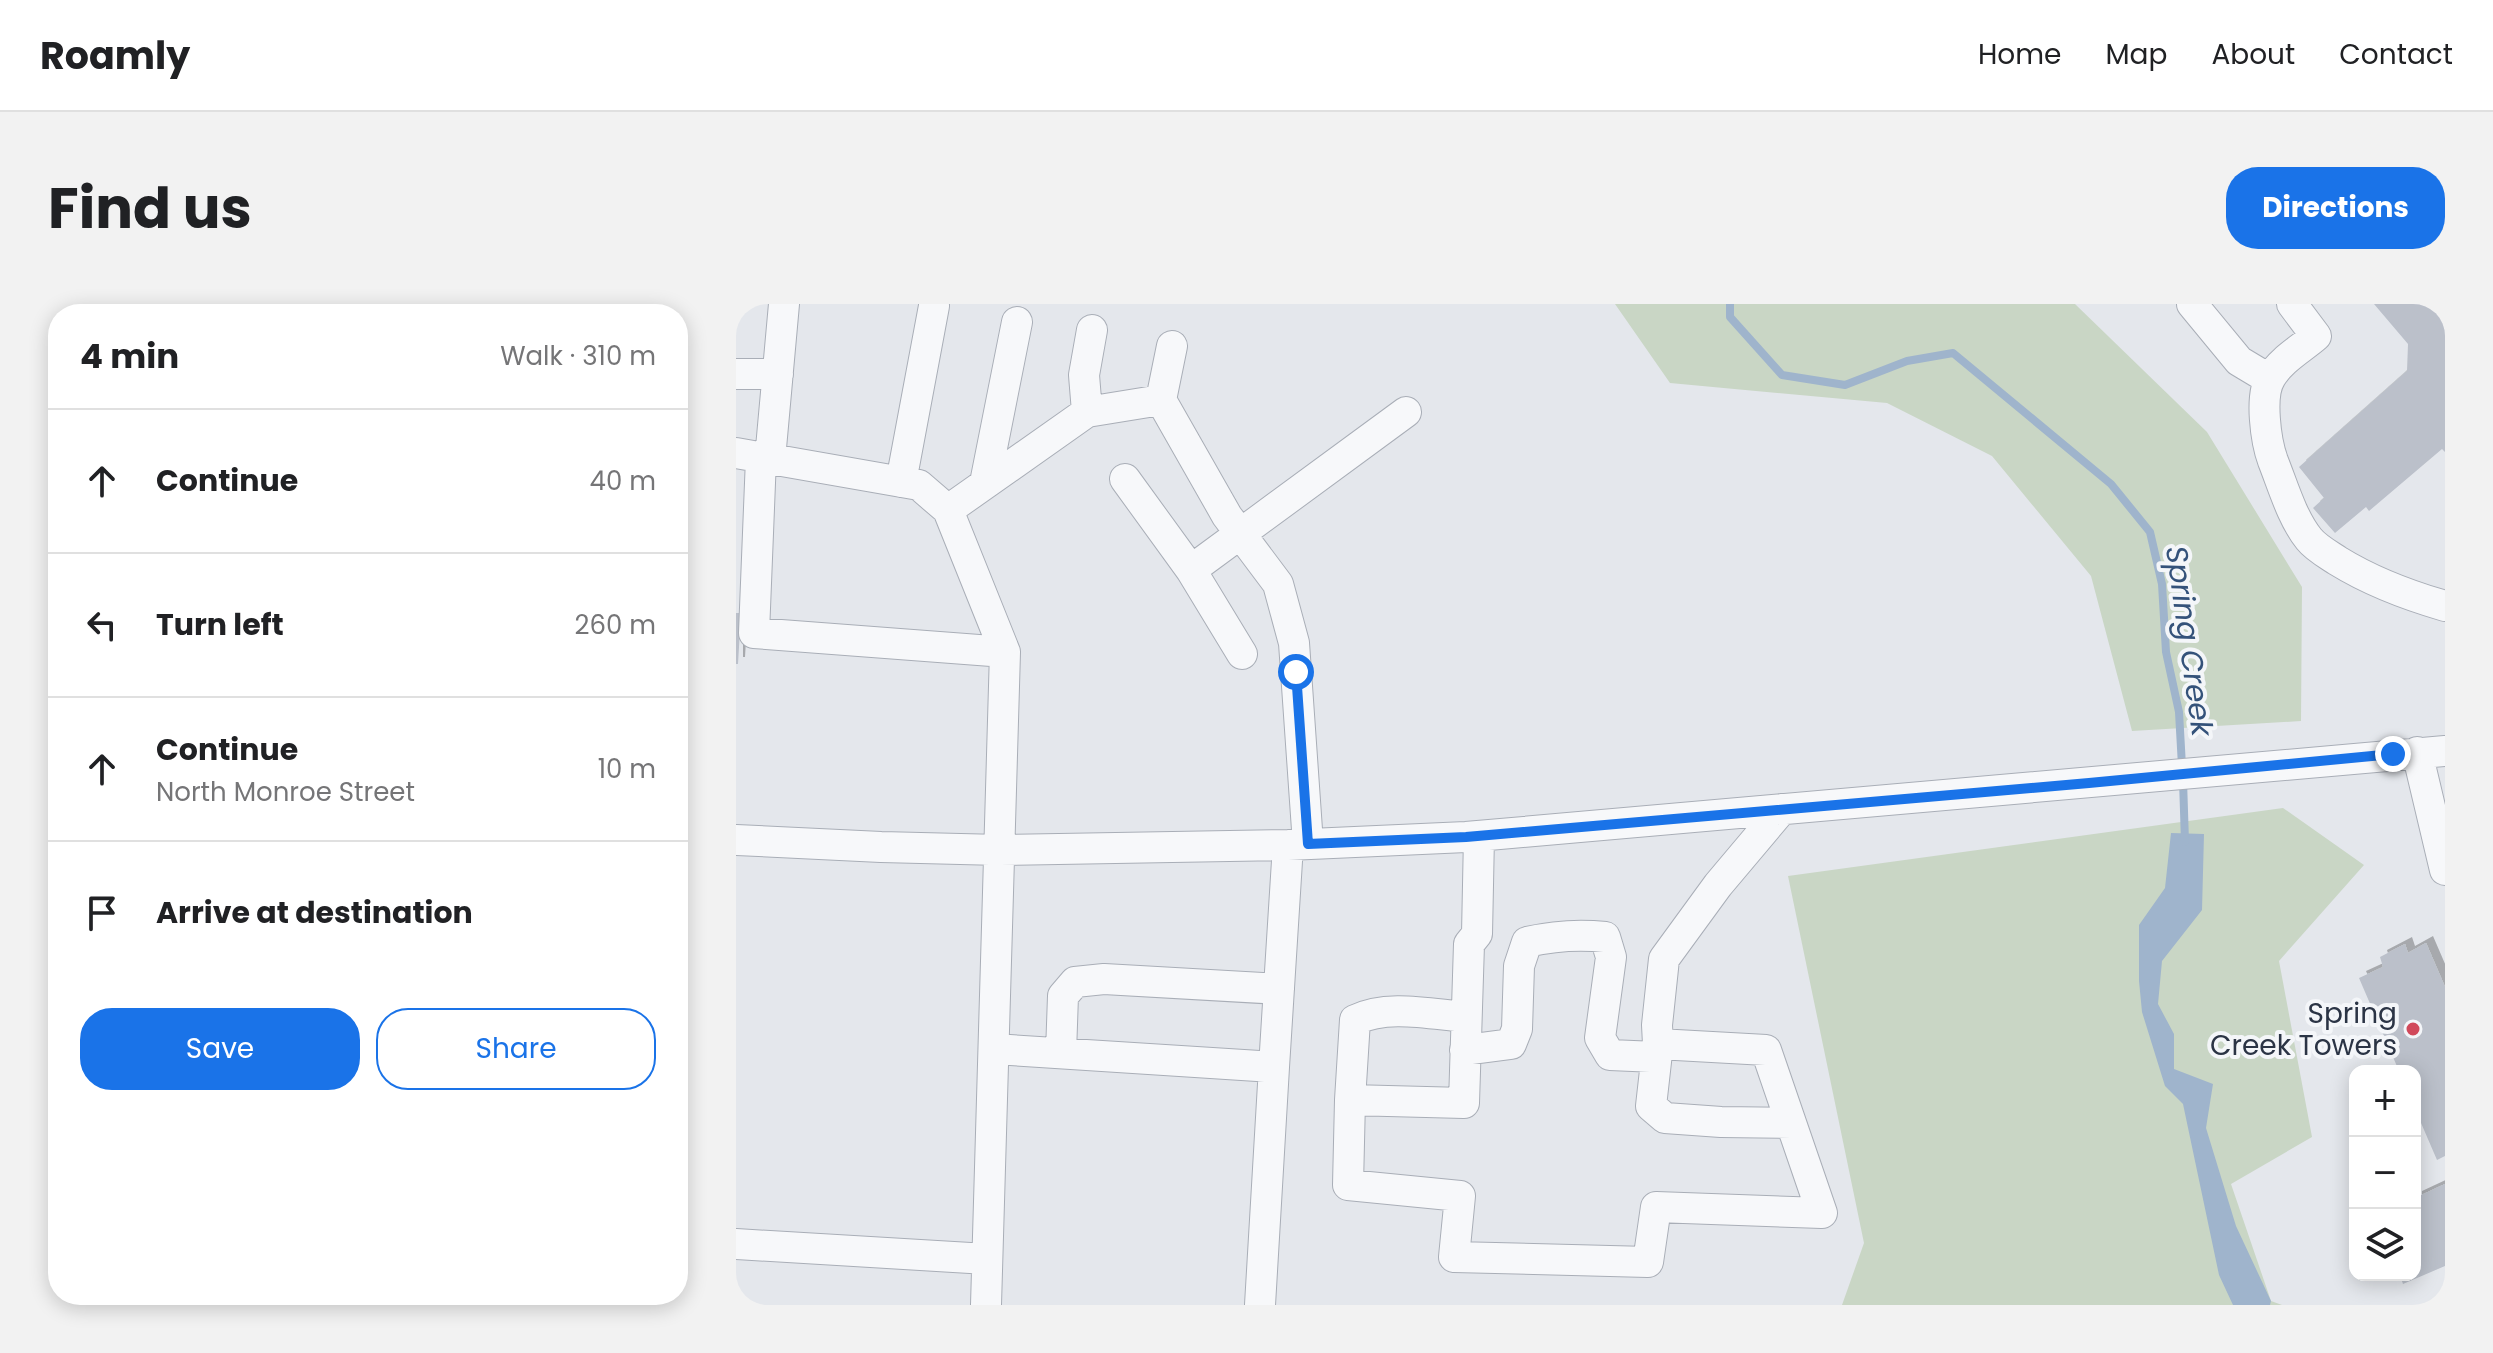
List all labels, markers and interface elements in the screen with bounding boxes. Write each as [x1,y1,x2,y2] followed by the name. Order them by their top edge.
[40,29,190,82] text: Roamly
[1978,35,2061,74] text: Home
[2105,35,2167,74] text: Map
[2211,35,2295,74] text: About
[2339,35,2453,74] text: Contact
[2226,167,2445,249] button: Directions
[48,169,252,248] text: Find us
[80,332,179,380] text: 4 min
[500,338,656,374] text: Walk · 310 m
[80,459,124,503] icon: ahead
[156,459,298,502] text: Continue
[590,463,656,499] text: 40 m
[2155,543,2224,740] water label: Spring Creek
[80,603,124,647] icon: left
[156,603,284,646] text: Turn left
[574,607,656,643] text: 260 m
[1278,654,1314,690] route start
[156,728,298,771] text: Continue
[2375,736,2411,772] route end
[80,747,124,791] icon: ahead
[598,751,656,787] text: 10 m
[156,774,415,810] text: North Monroe Street
[80,891,124,935] icon: arrive
[156,891,473,934] text: Arrive at destination
[2210,994,2397,1065] place label: Spring Creek Towers
[80,1008,360,1090] button: Save
[376,1008,656,1090] button: Share
[2404,1020,2422,1038] marker: Spring Creek Towers
[2349,1065,2421,1281] map controls
[2349,1065,2421,1137] button: +
[2349,1137,2421,1209] button: −
[2349,1209,2421,1281] button: layers

